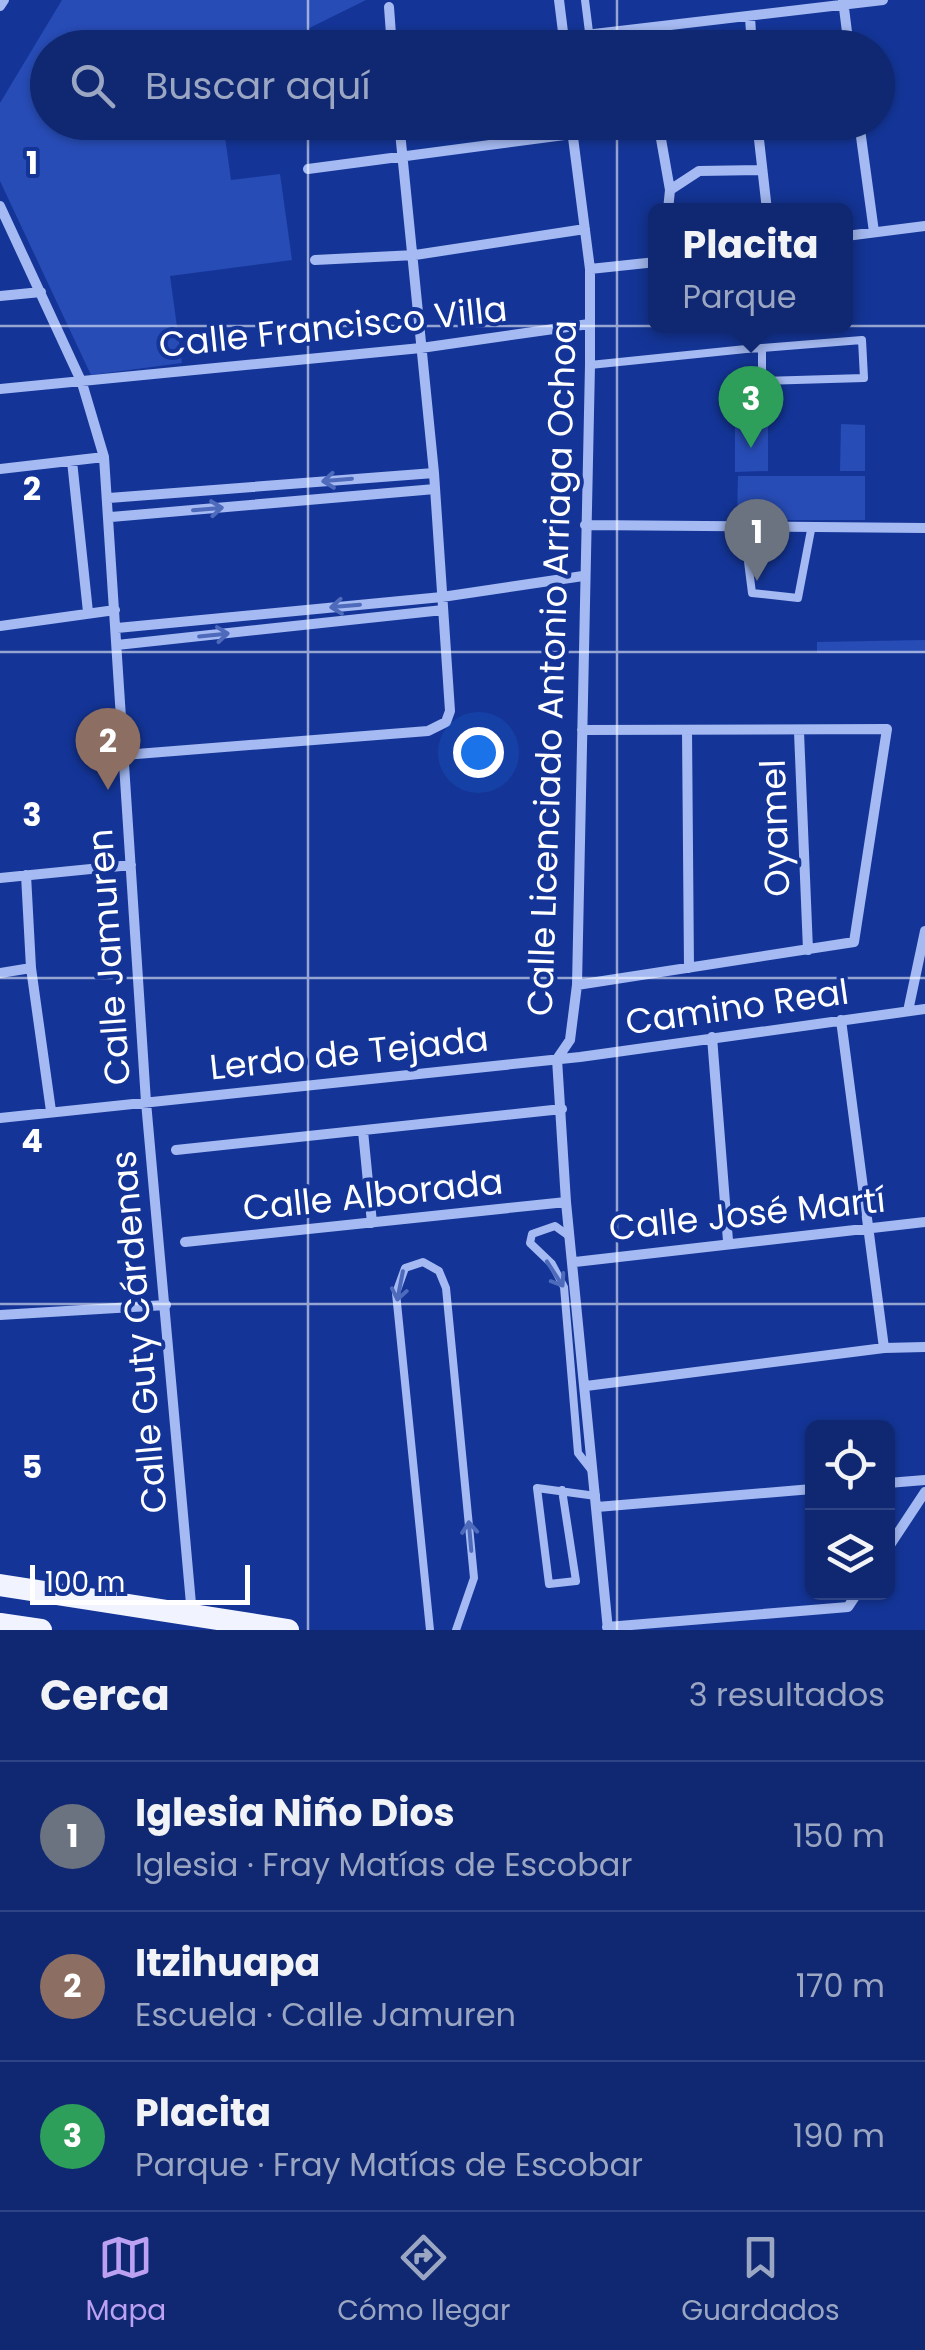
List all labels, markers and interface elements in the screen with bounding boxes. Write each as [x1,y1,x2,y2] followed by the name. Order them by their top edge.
[30,30,895,140] search box
[65,58,120,113] icon: search
[145,59,371,112] text: Buscar aquí
[26,140,38,185] text: 1
[648,203,853,333] popup
[682,218,819,271] text: Placita
[682,274,796,319] text: Parque
[156,284,510,369] street label: Calle Francisco Villa
[515,319,588,1017] street label: Calle Licenciado Antonio Arriaga Ochoa
[718,366,784,448] pin: 3
[23,466,41,511] text: 2
[321,471,353,490] one-way arrow
[724,498,790,581] pin: 1
[192,499,224,518] one-way arrow
[330,597,362,616] one-way arrow
[198,625,230,644] one-way arrow
[76,708,140,790] pin: 2
[453,727,504,778] your location
[748,759,801,897] street label: Oyamel
[22,792,42,837] text: 3
[75,827,142,1087] street label: Calle Jamuren
[622,967,852,1046] street label: Camino Real
[207,1013,491,1092] street label: Lerdo de Tejada
[21,1118,43,1163] text: 4
[98,1149,179,1515] street label: Calle Guty Cárdenas
[240,1156,505,1233] street label: Calle Alborada
[606,1175,887,1252] street label: Calle José Martí
[545,1260,565,1288] one-way arrow
[390,1270,409,1302] one-way arrow
[805,1420,895,1600] map controls
[805,1420,895,1510] button: locate
[22,1444,42,1489] text: 5
[805,1510,895,1600] button: layers
[460,1520,479,1552] one-way arrow
[30,1560,250,1604] scale bar
[45,1563,125,1602] text: 100 m
[40,1666,170,1725] text: Cerca
[689,1672,885,1717] text: 3 resultados
[135,1786,455,1839] text: Iglesia Niño Dios
[66,1813,79,1858] text: 1
[793,1813,885,1858] text: 150 m
[135,1842,632,1887] text: Iglesia · Fray Matías de Escobar
[135,1936,320,1989] text: Itzihuapa
[63,1963,82,2008] text: 2
[796,1963,885,2008] text: 170 m
[135,1992,516,2037] text: Escuela · Calle Jamuren
[135,2086,271,2139] text: Placita
[63,2113,82,2158] text: 3
[793,2113,885,2158] text: 190 m
[135,2142,643,2187] text: Parque · Fray Matías de Escobar
[85,2230,166,2332] tab: Mapa
[337,2230,510,2332] tab: Cómo llegar
[681,2230,840,2332] tab: Guardados

